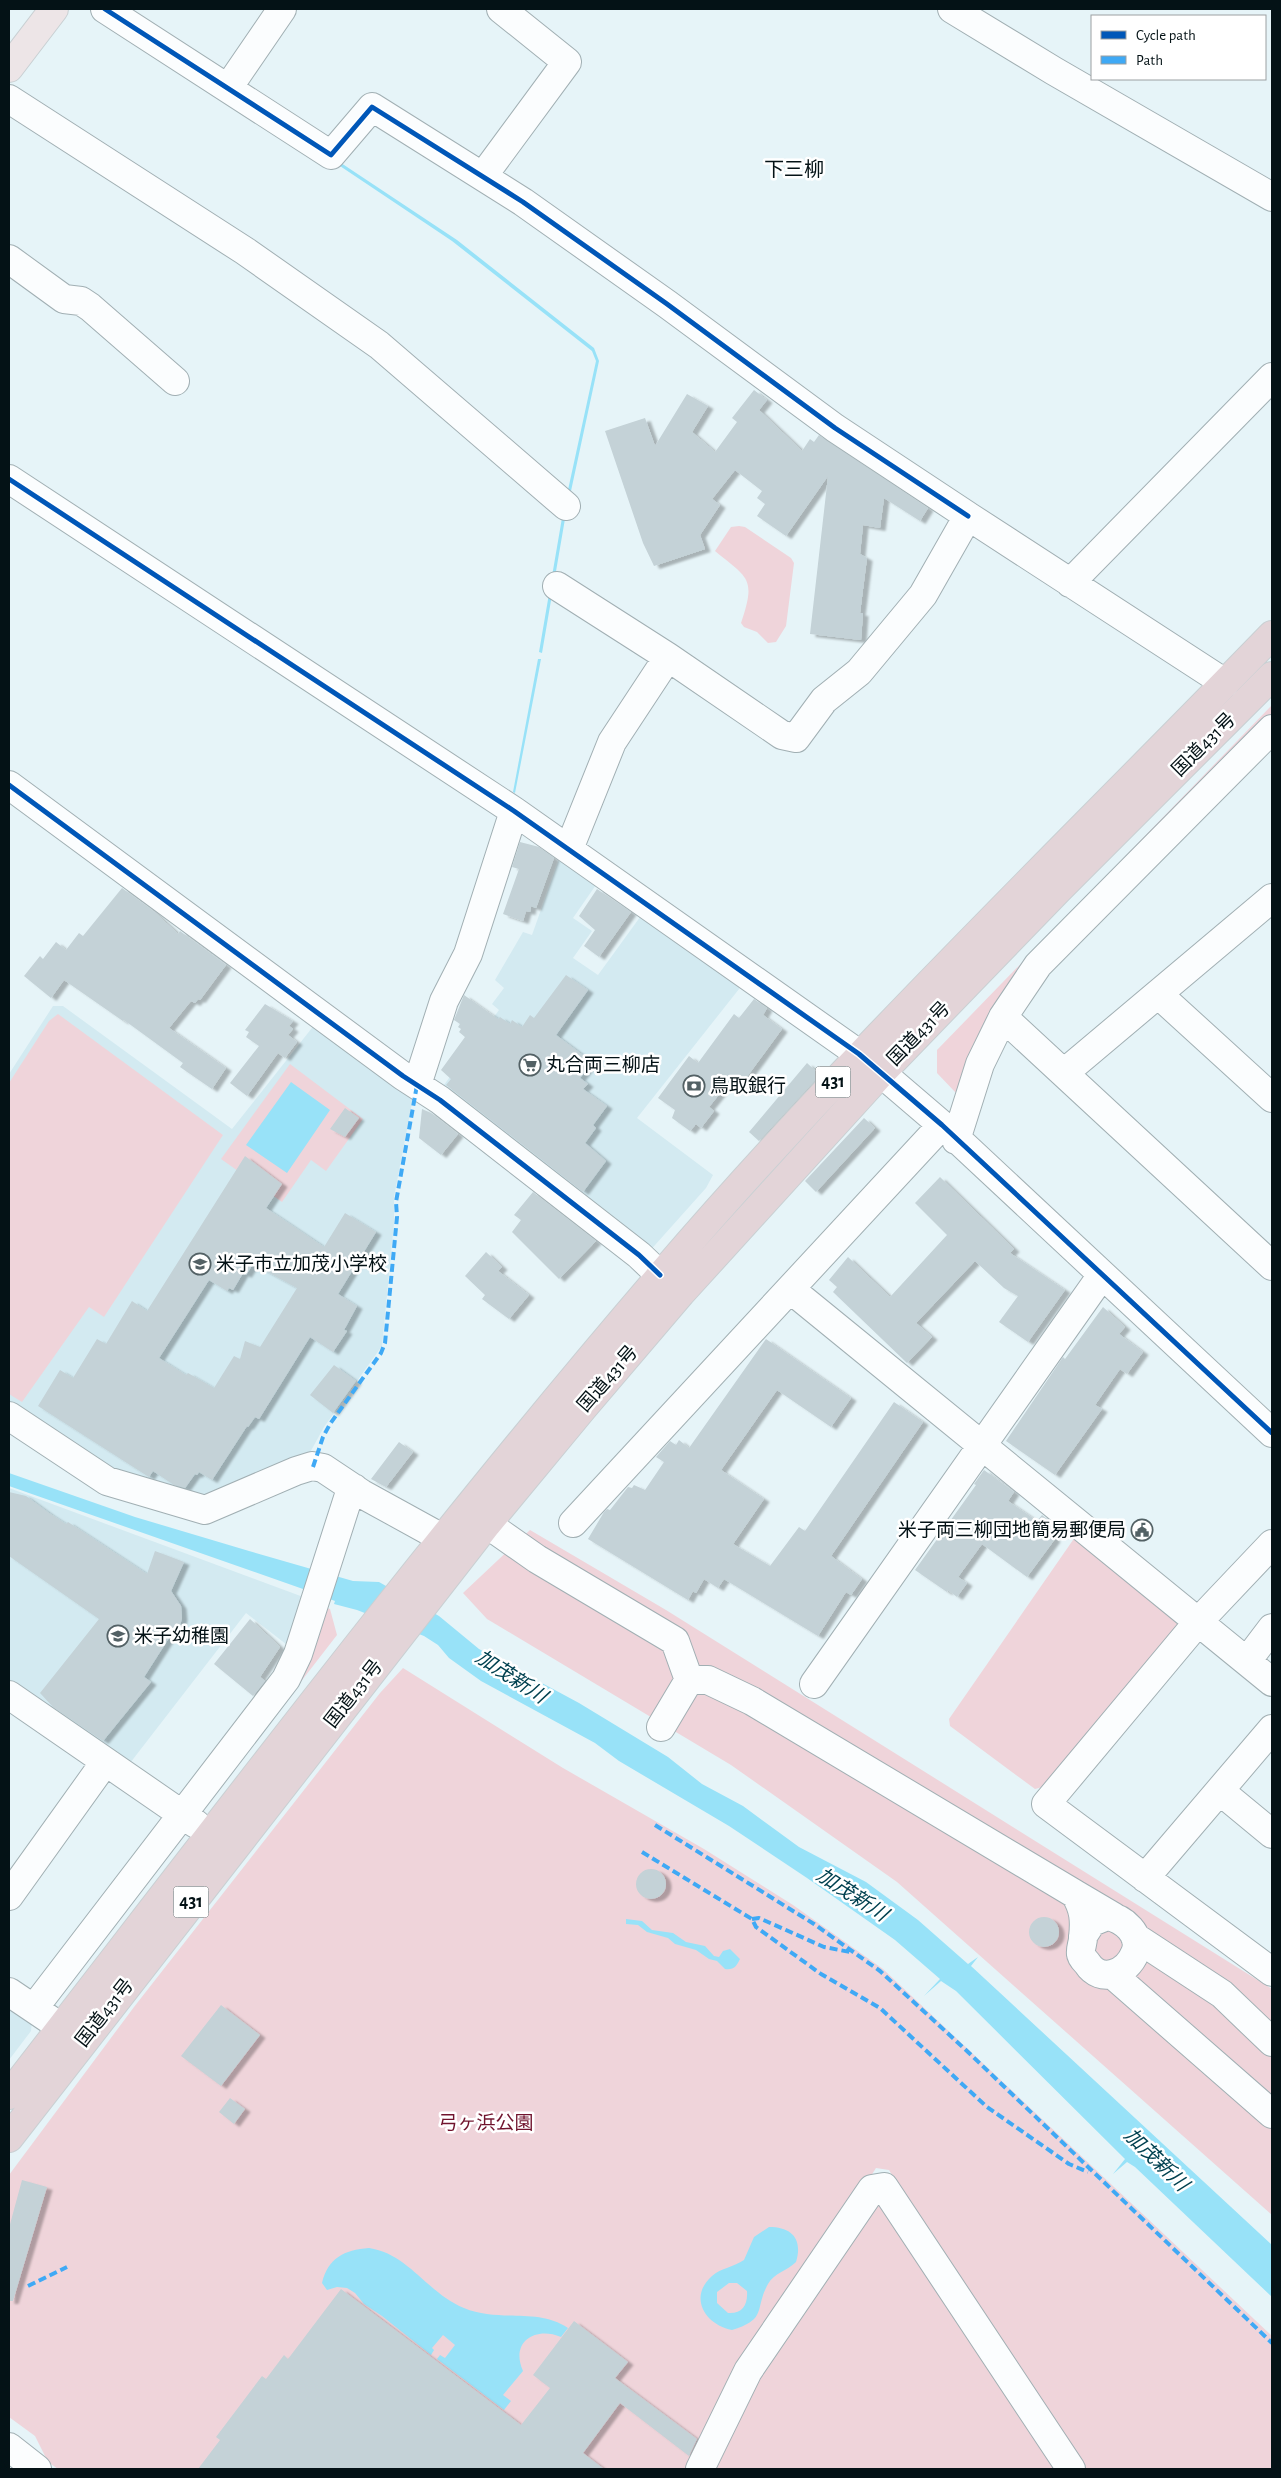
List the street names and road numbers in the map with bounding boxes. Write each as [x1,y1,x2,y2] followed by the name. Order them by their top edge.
[1168,709,1239,780] street label: 国道431号
[883,998,954,1070] street label: 国道431号
[816,1066,850,1098] road number: 431
[574,1342,642,1416] street label: 国道431号
[321,1656,386,1732] street label: 国道431号
[174,1886,208,1918] road number: 431
[72,1975,137,2051] street label: 国道431号

